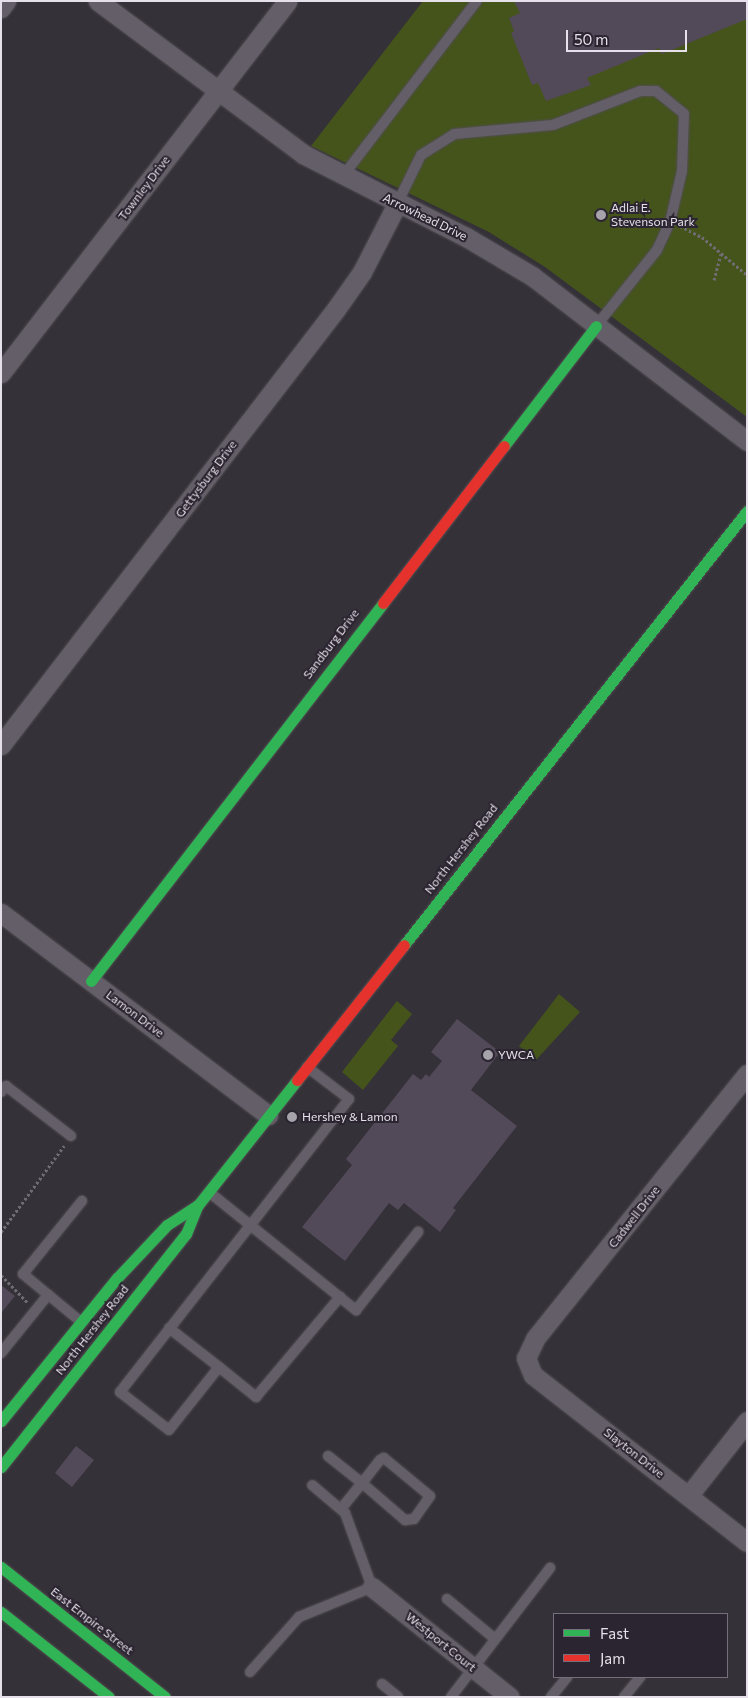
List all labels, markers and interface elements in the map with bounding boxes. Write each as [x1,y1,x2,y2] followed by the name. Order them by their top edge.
[568,20,689,52] scale bar
[574,30,608,48] text: 50 m
[115,153,173,223] street label: Townley Drive
[381,190,469,244] street label: Arrowhead Drive
[611,201,695,229] place label: Adlai E. Stevenson Park
[595,209,607,221] marker: Adlai E. Stevenson Park
[172,438,240,520] street label: Gettysburg Drive
[300,606,362,682] street label: Sandburg Drive
[421,801,501,897] street label: North Hershey Road
[103,988,167,1040] street label: Lamon Drive
[498,1048,534,1062] place label: YWCA
[482,1049,494,1061] marker: YWCA
[302,1110,398,1124] place label: Hershey & Lamon
[286,1111,298,1123] marker: Hershey & Lamon
[605,1183,663,1251] street label: Cadwell Drive
[52,1282,132,1378] street label: North Hershey Road
[601,1425,667,1481] street label: Slayton Drive
[48,1584,136,1658] street label: East Empire Street
[403,1609,479,1675] street label: Westport Court
[553,1613,728,1678] legend
[600,1624,629,1642] text: Fast
[600,1649,625,1667] text: Jam

